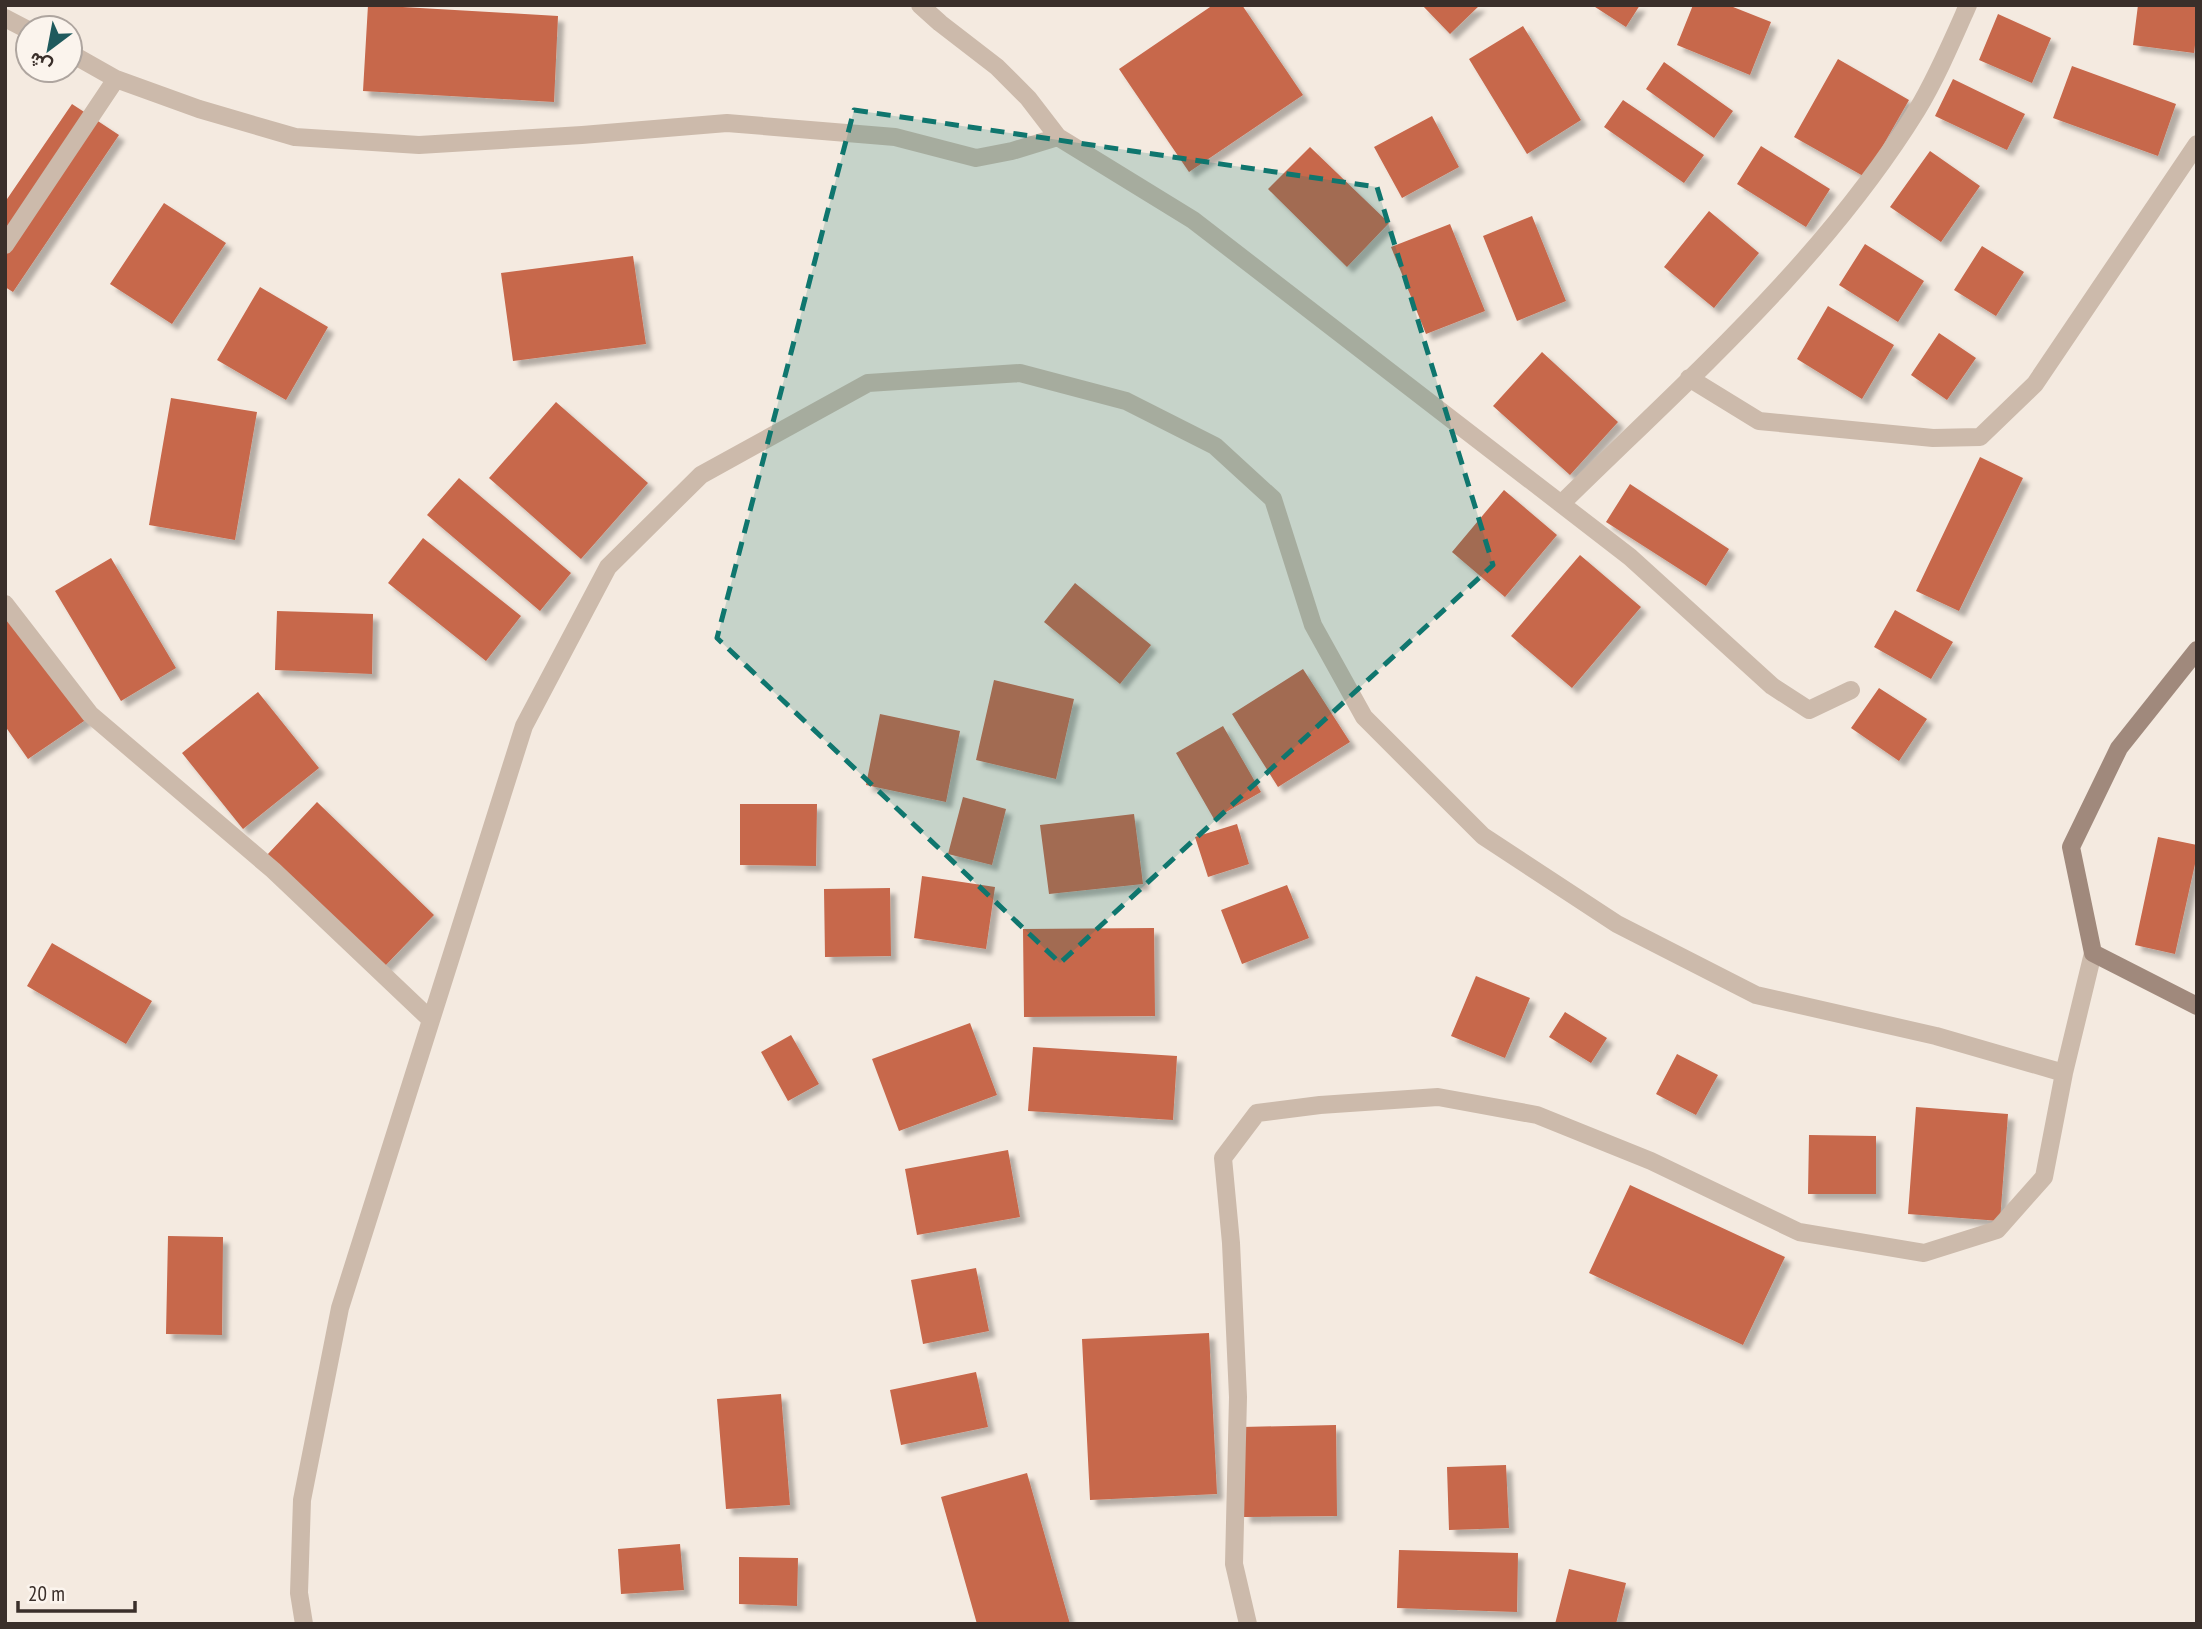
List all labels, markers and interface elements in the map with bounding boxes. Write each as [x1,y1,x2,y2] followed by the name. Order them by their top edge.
[14,14,84,84] north arrow
[24,47,56,80] text: ش
[18,1570,135,1614] scale bar
[28,1580,65,1607] text: 20 m

